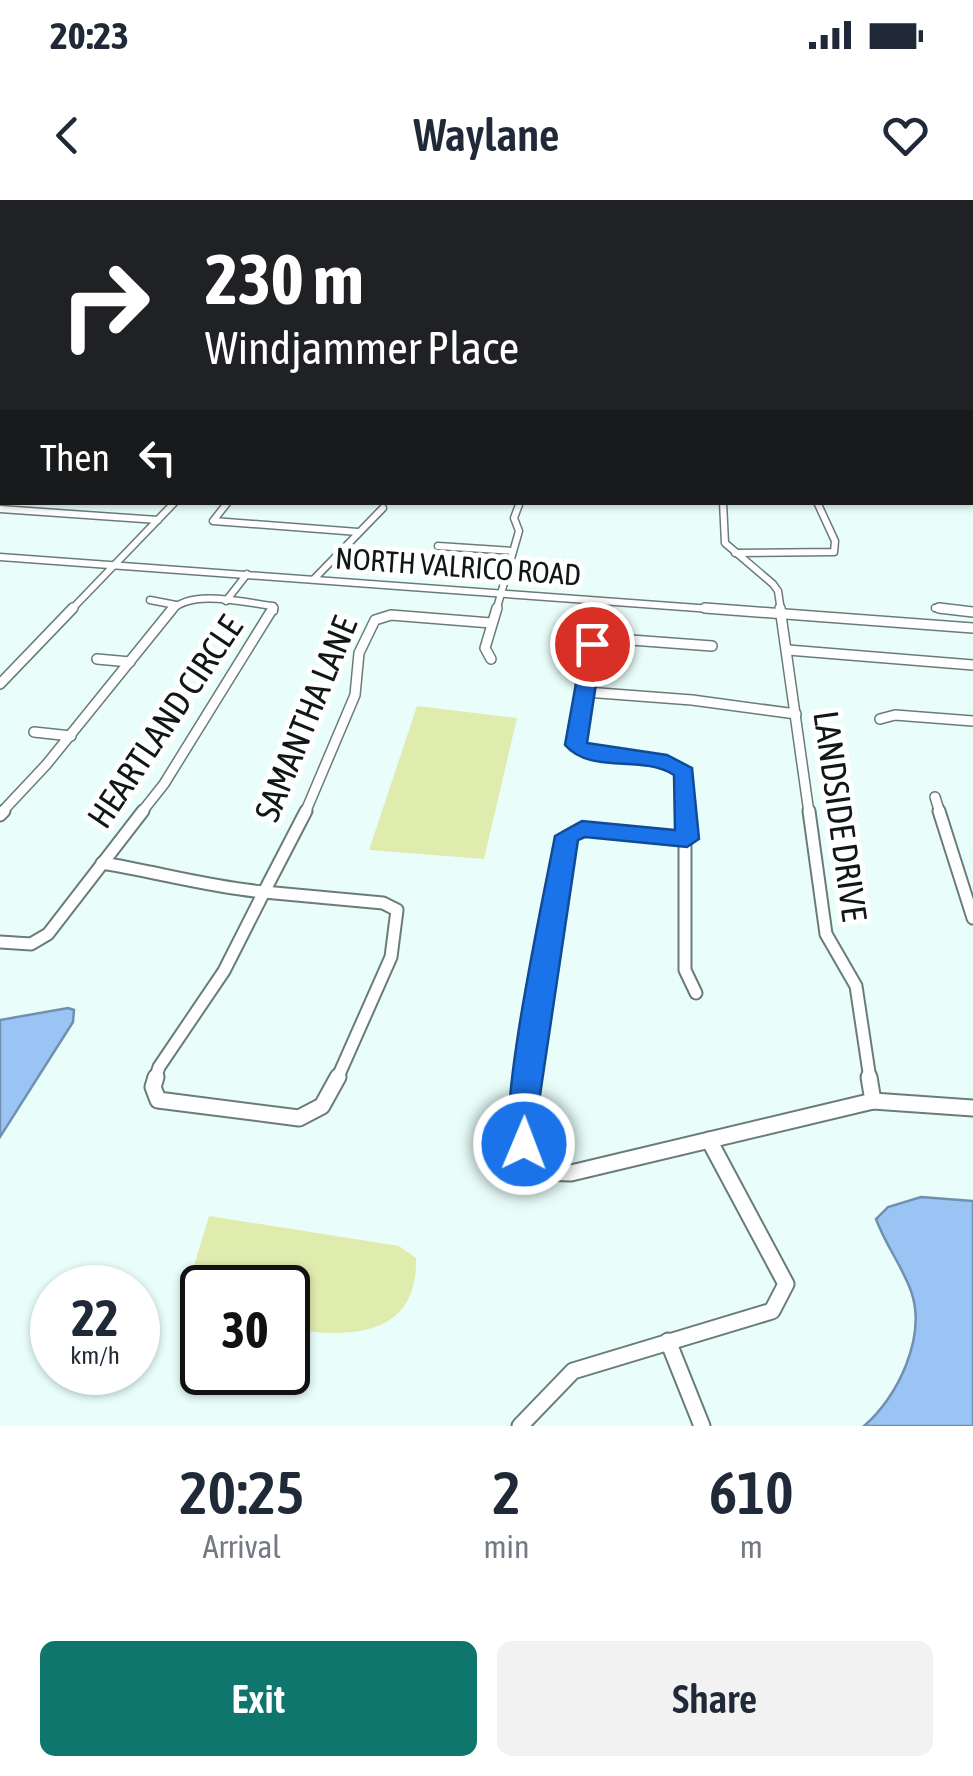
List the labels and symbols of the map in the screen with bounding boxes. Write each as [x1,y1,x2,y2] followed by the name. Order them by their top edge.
[334,540,582,592] street label: NORTH VALRICO ROAD
[550,602,635,687] pin
[79,608,250,835] street label: HEARTLAND CIRCLE
[246,610,364,827] street label: SAMANTHA LANE
[806,708,876,924] street label: LANDSIDE DRIVE
[472,1092,576,1196] position arrow
[180,1265,310,1395] speed limit sign: 30

